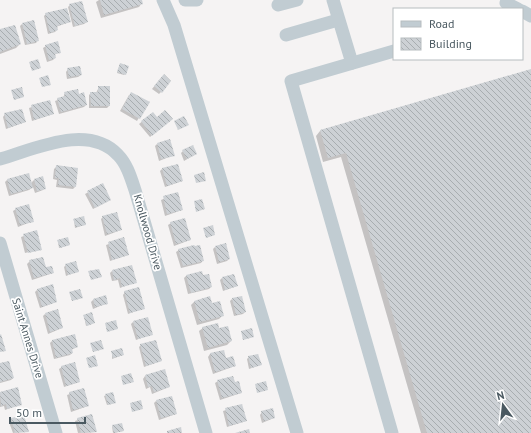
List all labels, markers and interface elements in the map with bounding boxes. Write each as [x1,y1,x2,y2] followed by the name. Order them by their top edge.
[393,8,523,60] legend
[429,16,454,31] text: Road
[429,36,472,51] text: Building
[131,193,166,272] street label: Knollwood Drive
[9,296,47,380] street label: Saint Annes Drive
[483,385,523,425] north arrow
[495,388,506,403] text: N
[10,399,85,425] scale bar
[16,405,42,420] text: 50 m

